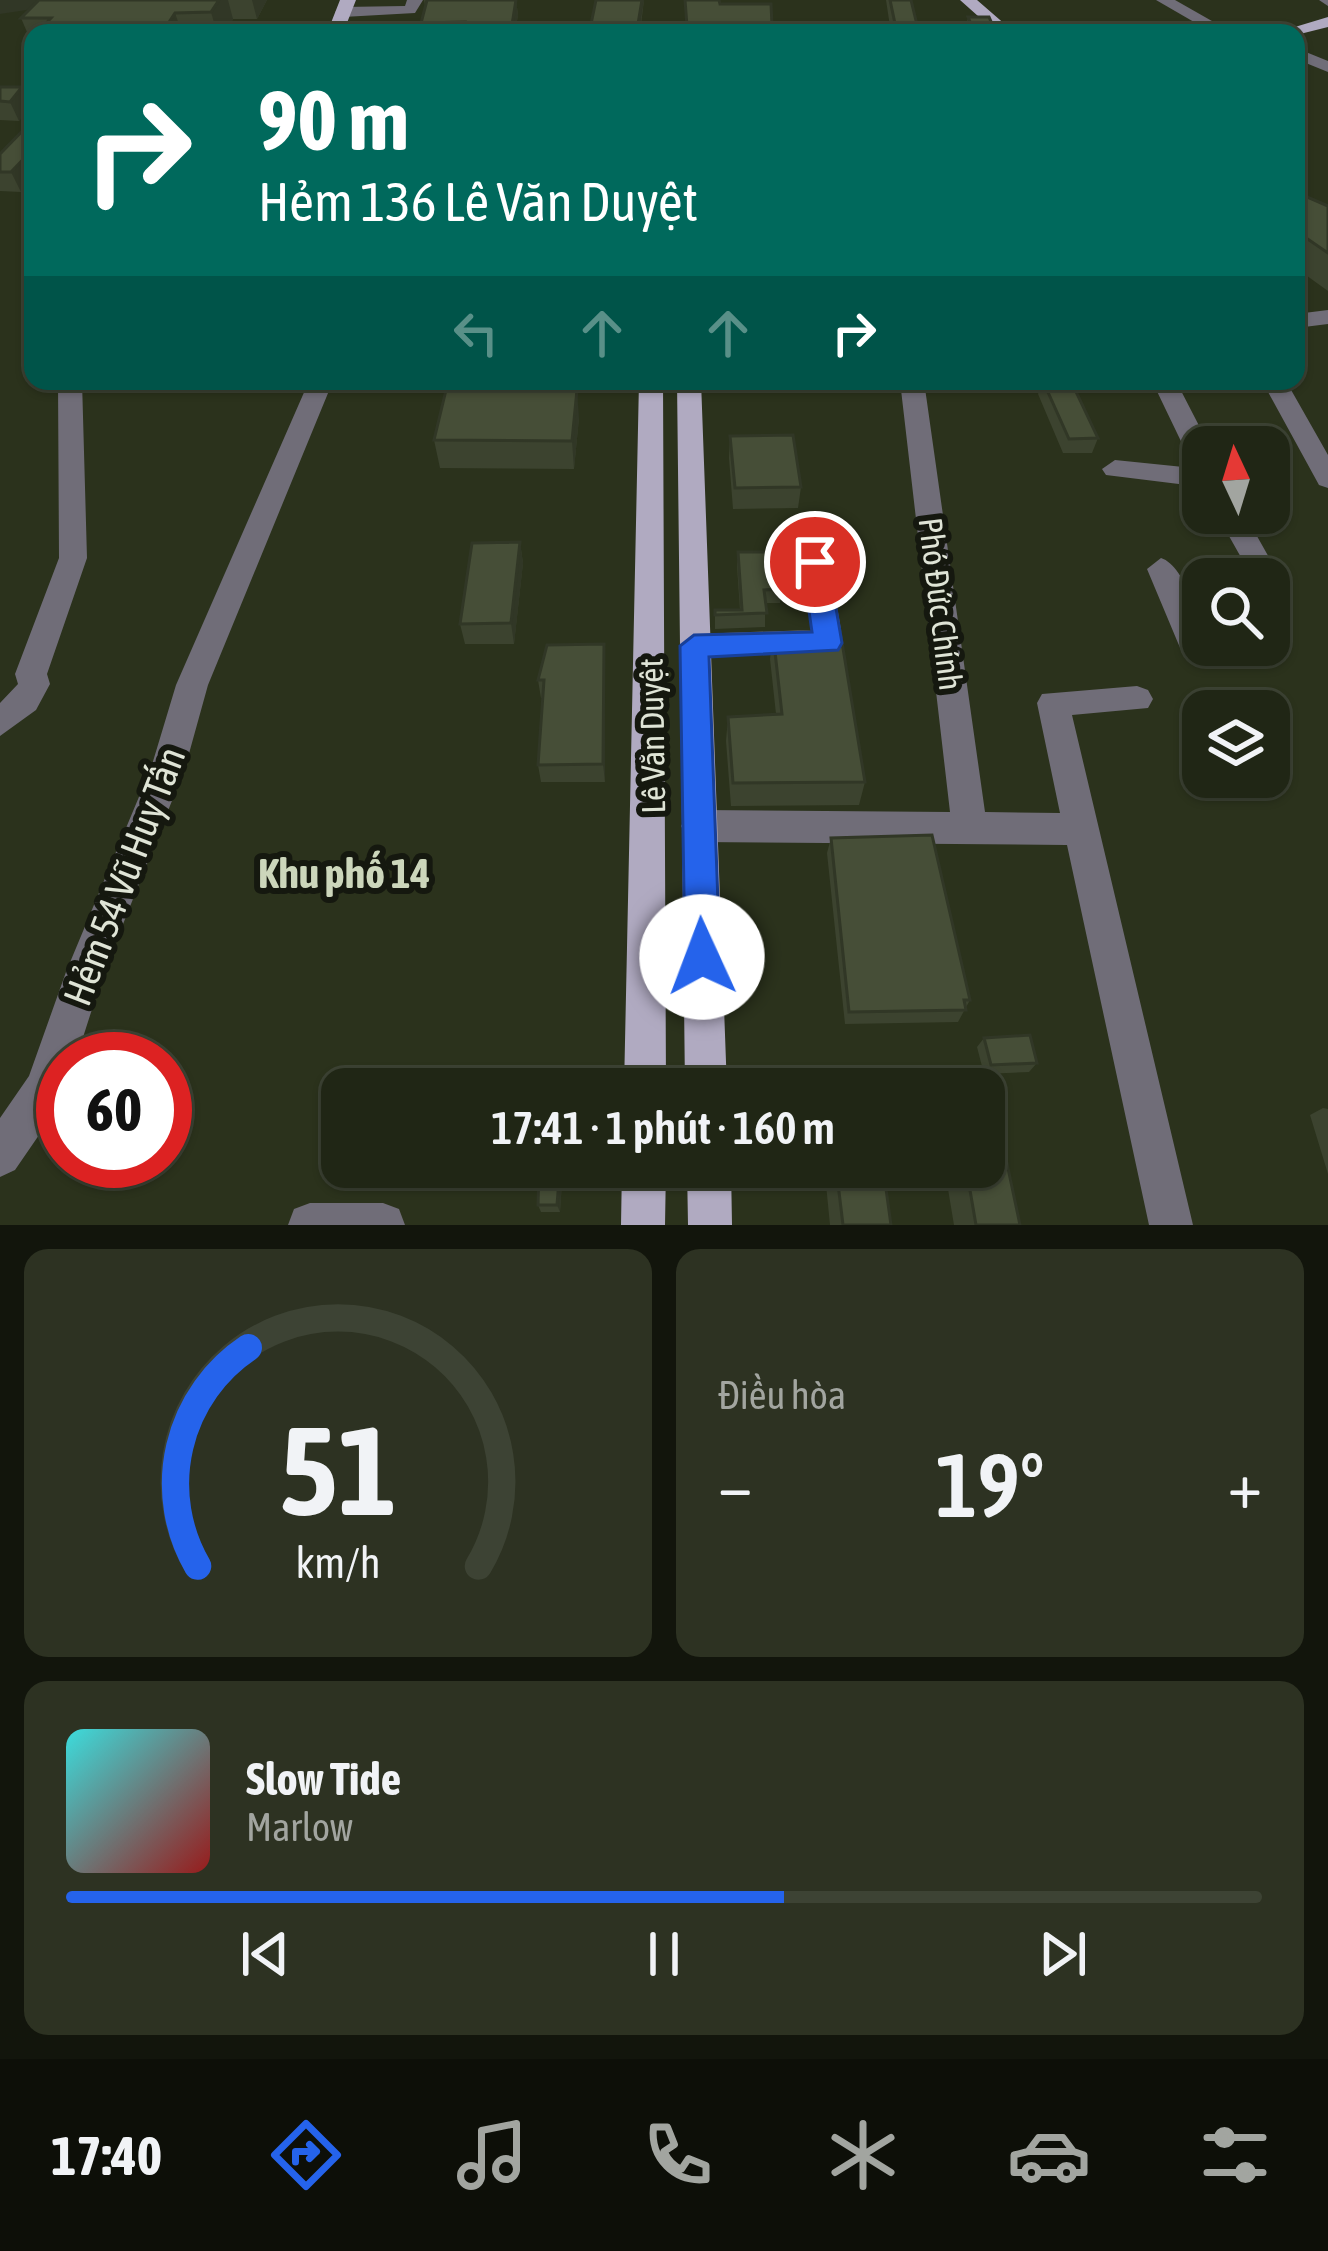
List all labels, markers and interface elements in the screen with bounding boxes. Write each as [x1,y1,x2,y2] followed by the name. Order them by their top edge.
[60,72,216,228] icon: right
[258,72,409,168] text: 90 m
[258,171,698,232] text: Hẻm 136 Lê Văn Duyệt
[443,300,509,366] icon: left
[569,300,635,366] icon: ahead
[695,300,761,366] icon: ahead
[821,300,887,366] icon: right
[1182,426,1290,534] north arrow
[1182,426,1290,798] map controls
[764,511,866,613] pin
[912,515,970,693] street label: Phó Đức Chính
[782,529,848,595] icon: arrive
[1182,558,1290,666] button: search
[632,658,672,814] street label: Lê Văn Duyệt
[1182,690,1290,798] button: layers
[55,741,193,1011] street label: Hẻm 54 Vũ Huy Tấn
[258,849,430,897] district label: Khu phố 14
[639,894,765,1020] position arrow
[36,1032,192,1188] speed limit sign: 60
[491,1102,835,1154] text: 17:41 · 1 phút · 160 m
[718,1373,846,1417] text: Điều hòa
[279,1398,397,1541] text: 51
[935,1433,1045,1536] text: 19°
[718,1446,752,1522] text: −
[1228,1446,1262,1522] text: +
[295,1538,381,1587] text: km/h
[246,1753,401,1805] text: Slow Tide
[246,1805,353,1849] text: Marlow
[232,1921,298,1987] icon: previous
[631,1921,697,1987] icon: pause
[1030,1921,1096,1987] icon: next
[264,2113,348,2197] icon: directions
[450,2113,534,2197] icon: music
[636,2113,720,2197] icon: phone
[821,2113,905,2197] icon: climate
[1007,2113,1091,2197] icon: car
[1193,2113,1277,2197] icon: filters
[51,2125,162,2186] text: 17:40

